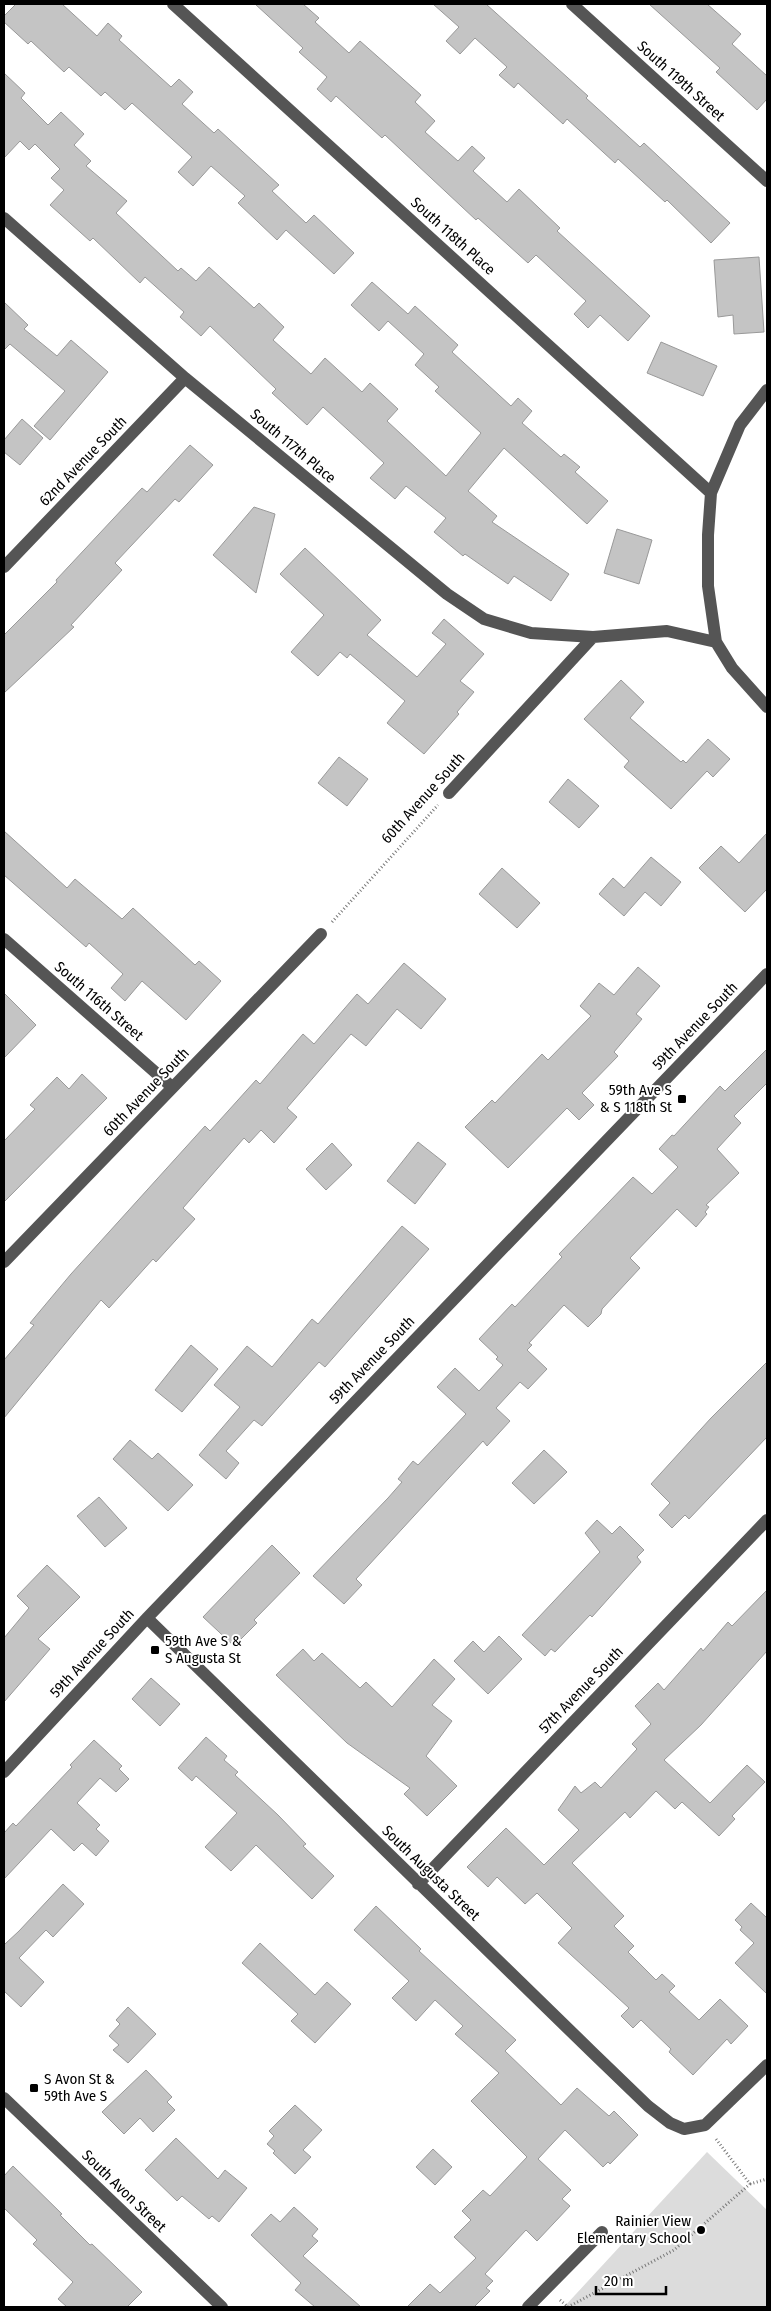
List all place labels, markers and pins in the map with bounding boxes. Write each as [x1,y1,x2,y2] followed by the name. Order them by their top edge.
[600,1081,672,1116] place label: 59th Ave S & S 118th St
[676,1093,688,1105] marker: 59th Ave S & S 118th St
[165,1632,242,1667] place label: 59th Ave S & S Augusta St
[149,1644,161,1656] marker: 59th Ave S & S Augusta St
[44,2070,115,2105] place label: S Avon St & 59th Ave S
[28,2082,40,2094] marker: S Avon St & 59th Ave S
[577,2212,691,2247] place label: Rainier View Elementary School
[695,2224,707,2236] marker: Rainier View Elementary School

